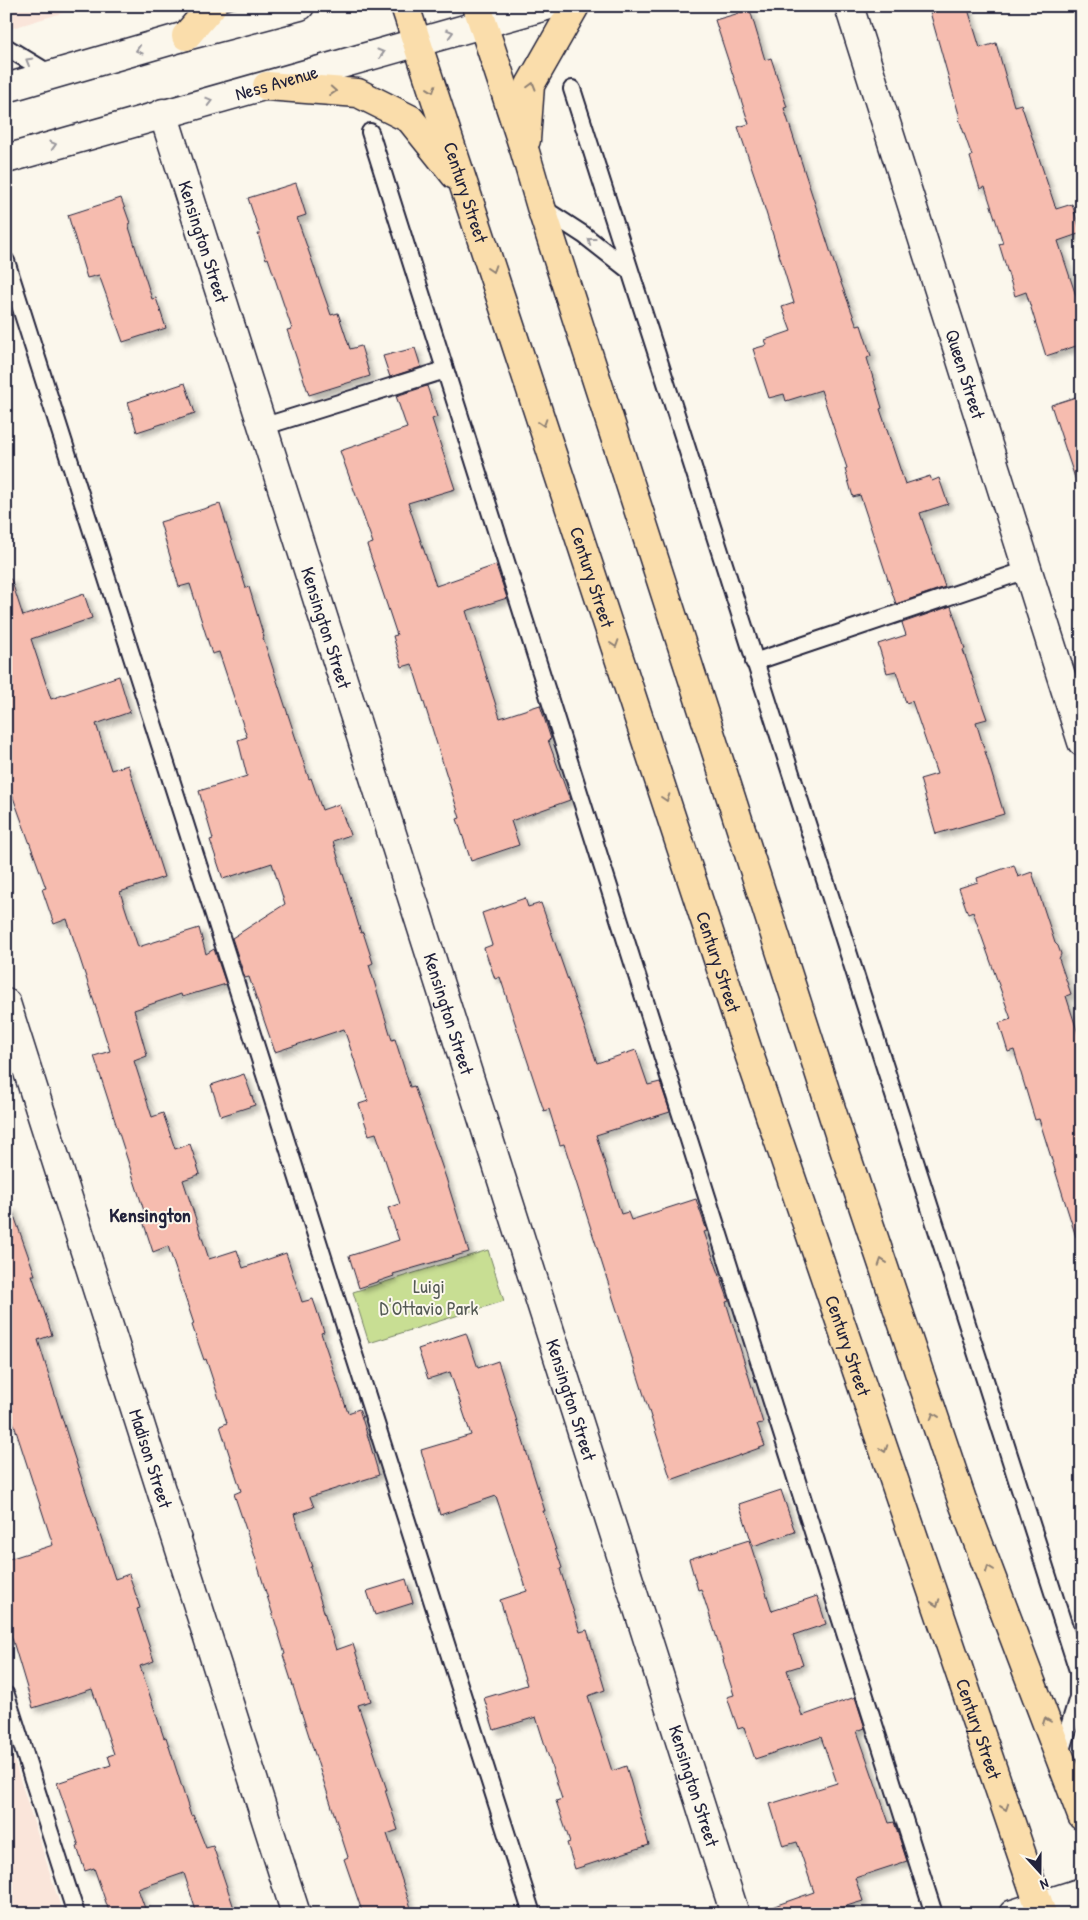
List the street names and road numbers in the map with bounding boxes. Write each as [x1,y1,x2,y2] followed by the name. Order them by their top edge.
[232,58,321,106] street label: Ness Avenue
[437,138,495,246] street label: Century Street
[172,178,235,306] street label: Kensington Street
[939,326,992,422] street label: Queen Street
[564,523,621,631] street label: Century Street
[295,564,358,692] street label: Kensington Street
[690,908,748,1016] street label: Century Street
[418,950,481,1078] street label: Kensington Street
[819,1292,878,1400] street label: Century Street
[540,1336,603,1464] street label: Kensington Street
[123,1406,179,1512] street label: Madison Street
[950,1675,1008,1783] street label: Century Street
[663,1722,726,1850] street label: Kensington Street

